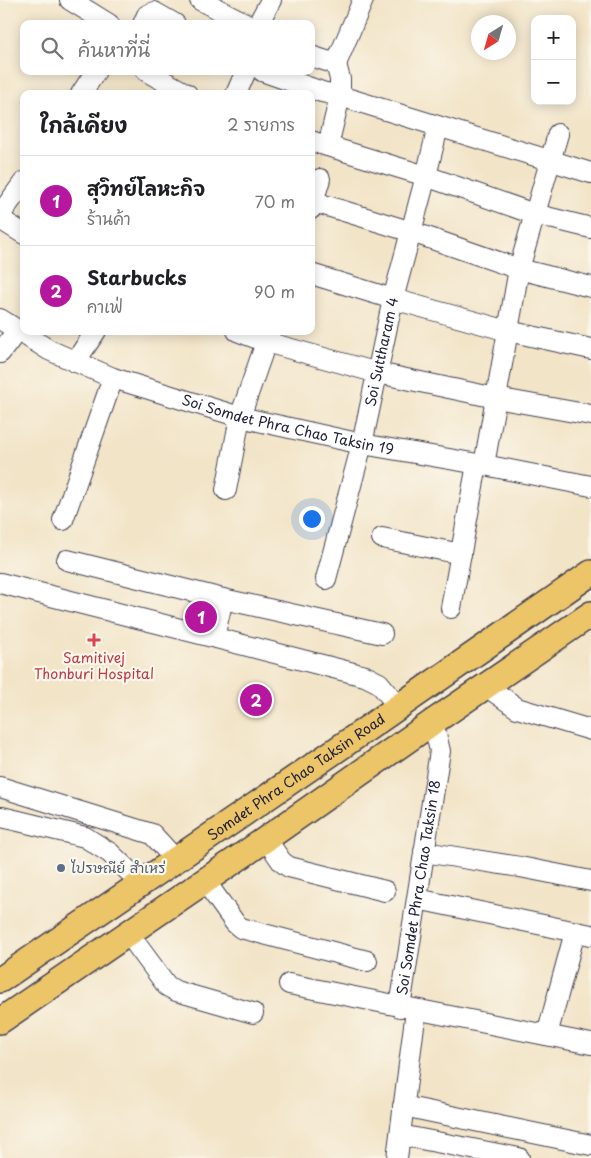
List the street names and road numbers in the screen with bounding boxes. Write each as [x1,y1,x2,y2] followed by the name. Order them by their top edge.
[359,295,403,408] street label: Soi Suttharam 4
[179,389,396,459] street label: Soi Somdet Phra Chao Taksin 19
[203,708,389,845] street label: Somdet Phra Chao Taksin Road
[391,778,445,996] street label: Soi Somdet Phra Chao Taksin 18

